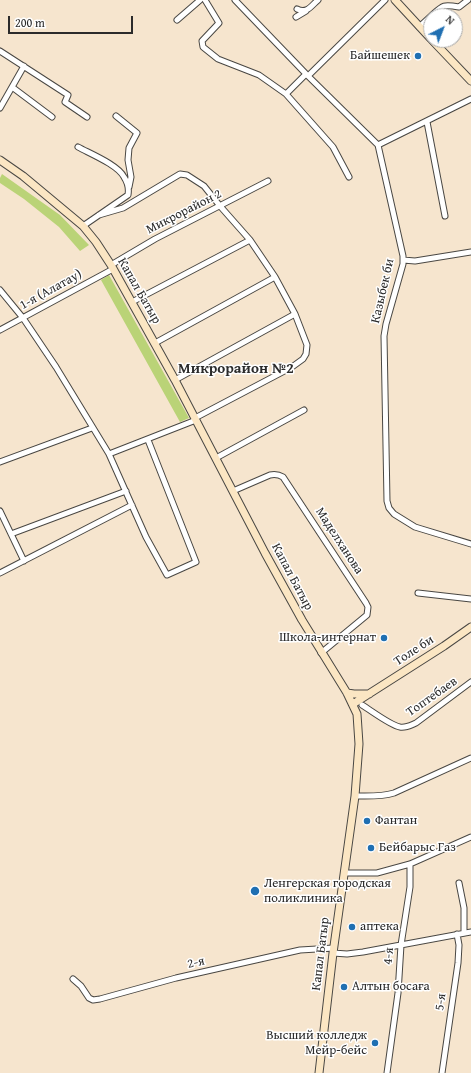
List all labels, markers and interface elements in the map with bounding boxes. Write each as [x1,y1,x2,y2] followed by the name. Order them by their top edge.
[10,8,135,34] scale bar
[423,8,463,48] north arrow
[442,11,458,28] text: N
[15,14,45,31] text: 200 m
[350,48,410,64] place label: Байшешек
[413,51,423,61] marker: Байшешек
[144,186,224,238] street label: Микрорайон 2
[114,255,164,327] street label: Капал Батыр
[368,257,398,325] street label: Казыбек би
[17,266,85,314] street label: 1-я (Алатау)
[178,360,294,378] district label: Микрорайон №2
[312,505,366,577] street label: Маделханова
[268,541,316,613] street label: Капал Батыр
[279,630,376,646] place label: Школа-интернат
[391,632,437,670] street label: Толе би
[379,633,389,643] marker: Школа-интернат
[403,674,461,720] street label: Топтебаев
[375,813,417,829] place label: Фантан
[362,816,372,826] marker: Фантан
[379,840,456,856] place label: Бейбарыс Газ
[366,843,376,853] marker: Бейбарыс Газ
[264,876,391,907] place label: Ленгерская городская поликлиника
[249,885,261,897] marker: Ленгерская городская поликлиника
[309,916,333,992] street label: Капал Батыр
[360,919,399,935] place label: аптека
[347,922,357,932] marker: аптека
[380,947,398,965] street label: 4-я
[186,953,206,973] street label: 2-я
[352,979,430,995] place label: Алтын босаға
[339,982,349,992] marker: Алтын босаға
[432,992,450,1012] street label: 5-я
[266,1028,367,1059] place label: Высший колледж Мейр-бейс
[370,1038,380,1048] marker: Высший колледж Мейр-бейс

